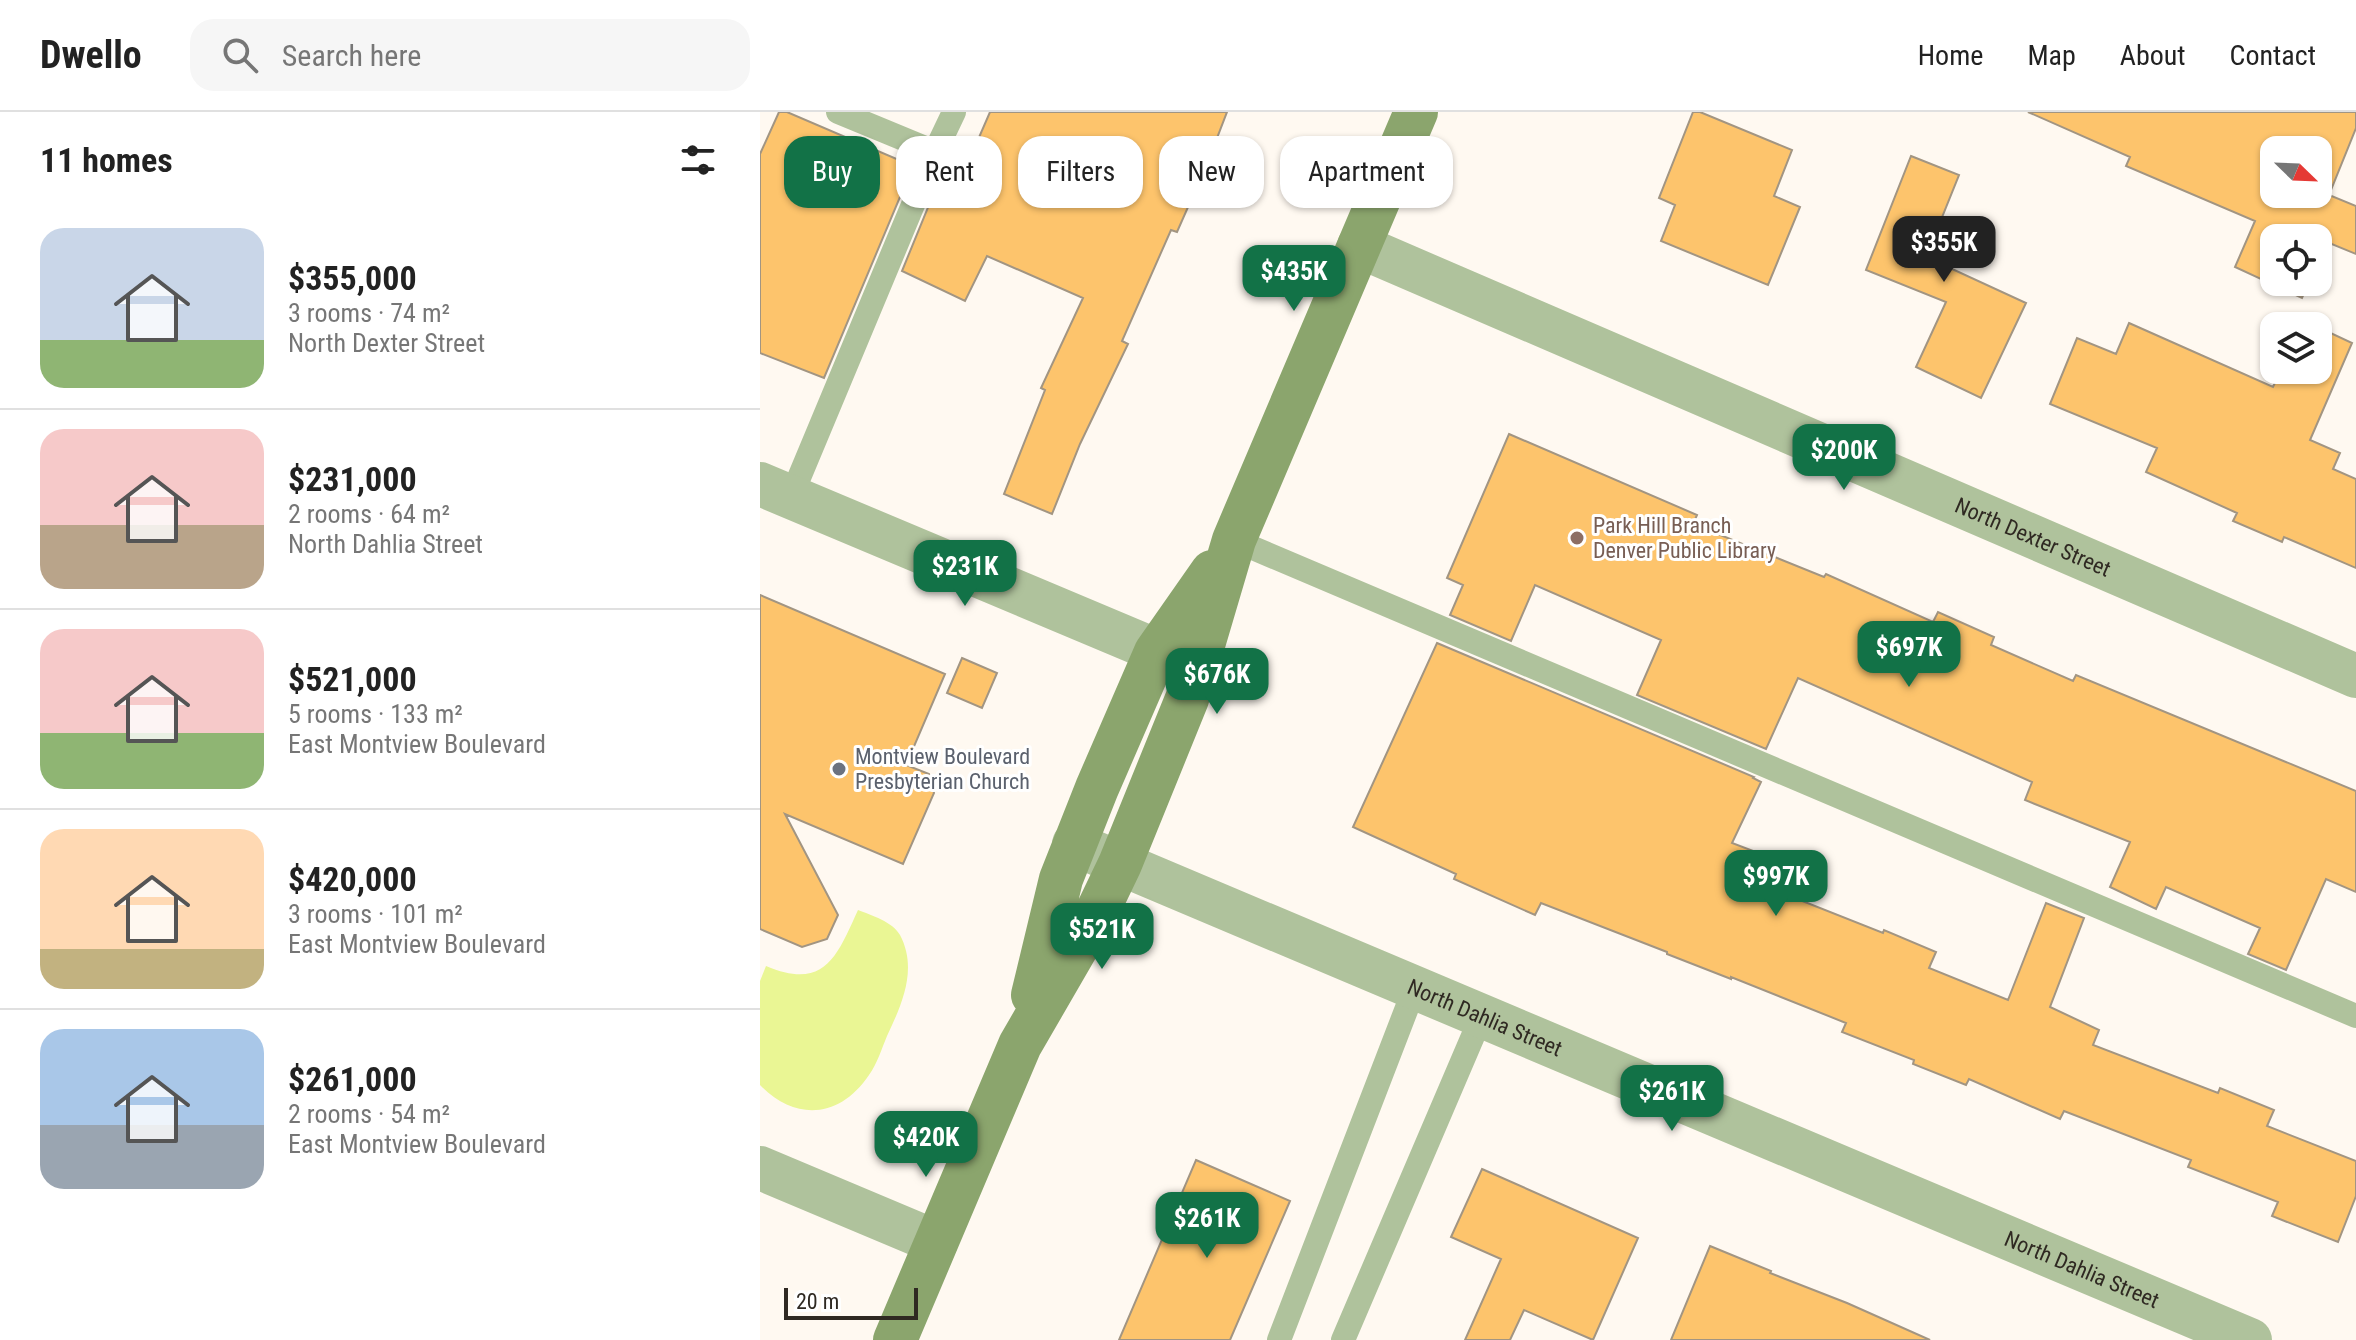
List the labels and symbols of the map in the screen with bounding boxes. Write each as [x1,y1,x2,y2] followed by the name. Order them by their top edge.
[2260,136,2332,208] north arrow
[1888,216,2000,284] pin: $355K
[1238,245,1350,313] pin: $435K
[1788,424,1900,492] pin: $200K
[1951,492,2115,581] street label: North Dexter Street
[1593,513,1776,563] place label: Park Hill Branch Denver Public Library
[1568,529,1586,547] marker: Park Hill Branch Denver Public Library
[909,540,1021,608] pin: $231K
[1853,621,1965,689] pin: $697K
[1161,648,1273,716] pin: $676K
[855,744,1030,794] place label: Montview Boulevard Presbyterian Church
[830,760,848,778] marker: Montview Boulevard Presbyterian Church
[1720,850,1832,918] pin: $997K
[1046,903,1158,971] pin: $521K
[1404,974,1566,1061] street label: North Dahlia Street
[1616,1065,1728,1133] pin: $261K
[870,1111,982,1179] pin: $420K
[1151,1192,1263,1260] pin: $261K
[2001,1226,2163,1313] street label: North Dahlia Street
[784,1284,918,1320] scale bar

